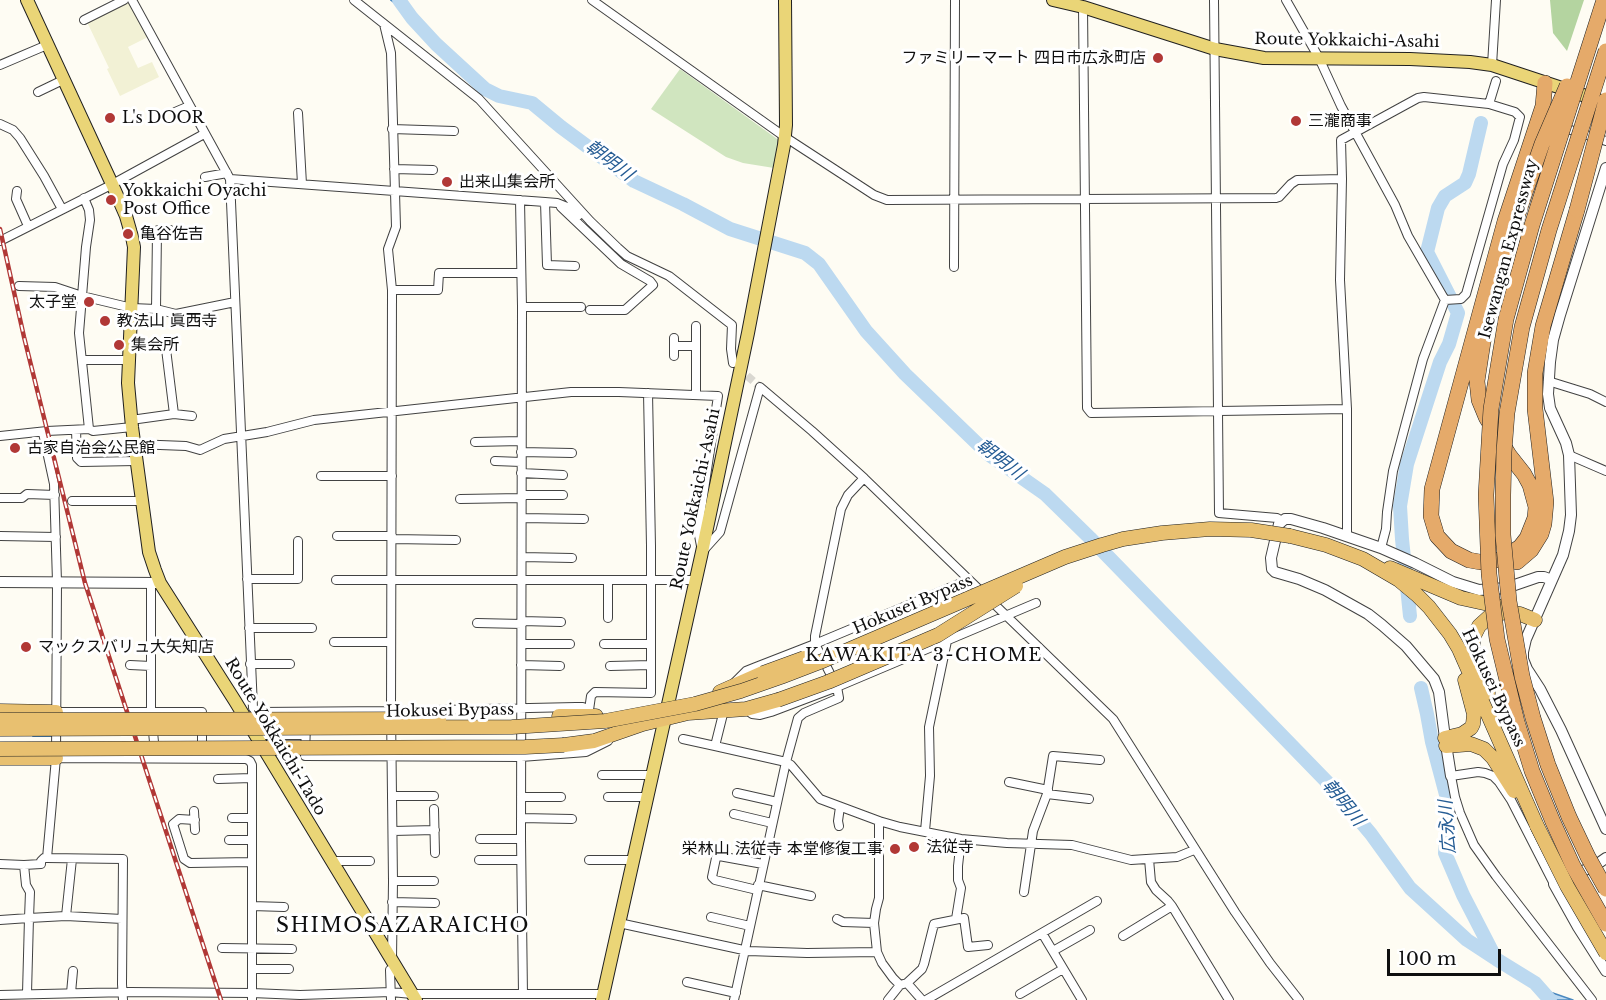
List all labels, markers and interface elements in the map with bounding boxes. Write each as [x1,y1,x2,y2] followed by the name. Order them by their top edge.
[1254,30,1440,52] street label: Route Yokkaichi-Asahi
[901,48,1146,68] place label: ファミリーマート 四日市広永町店
[1151,51,1165,65] marker: ファミリーマート 四日市広永町店
[122,108,204,128] place label: L's DOOR
[103,111,117,125] marker: L's DOOR
[1308,111,1372,131] place label: 三瀧商事
[1289,114,1303,128] marker: 三瀧商事
[581,136,637,186] water label: 朝明川
[1476,157,1542,341] street label: Isewangan Expressway
[459,172,555,192] place label: 出来山集会所
[440,175,454,189] marker: 出来山集会所
[123,181,266,219] place label: Yokkaichi Oyachi Post Office
[104,193,118,207] marker: Yokkaichi Oyachi Post Office
[140,224,204,244] place label: 亀谷佐吉
[121,227,135,241] marker: 亀谷佐吉
[29,292,77,312] place label: 太子堂
[82,295,96,309] marker: 太子堂
[117,311,218,331] place label: 教法山 眞西寺
[98,314,112,328] marker: 教法山 眞西寺
[131,335,179,355] place label: 集会所
[112,338,126,352] marker: 集会所
[667,406,725,592] street label: Route Yokkaichi-Asahi
[972,435,1028,485] water label: 朝明川
[27,438,155,458] place label: 古家自治会公民館
[8,441,22,455] marker: 古家自治会公民館
[850,571,976,639] street label: Hokusei Bypass
[1457,626,1529,750] street label: Hokusei Bypass
[38,637,214,657] place label: マックスバリュ大矢知店
[19,640,33,654] marker: マックスバリュ大矢知店
[805,645,1043,667] district label: KAWAKITA 3-CHOME
[220,655,330,819] street label: Route Yokkaichi-Tado
[386,700,514,722] street label: Hokusei Bypass
[1318,775,1368,831] water label: 朝明川
[1435,799,1461,855] water label: 広永川
[926,837,974,857] place label: 法従寺
[682,839,883,859] place label: 栄林山 法従寺 本堂修復工事
[907,840,921,854] marker: 法従寺
[888,842,902,856] marker: 栄林山 法従寺 本堂修復工事
[276,914,530,938] district label: SHIMOSAZARAICHO
[1390,937,1504,975] scale bar
[1398,948,1456,970] text: 100 m

